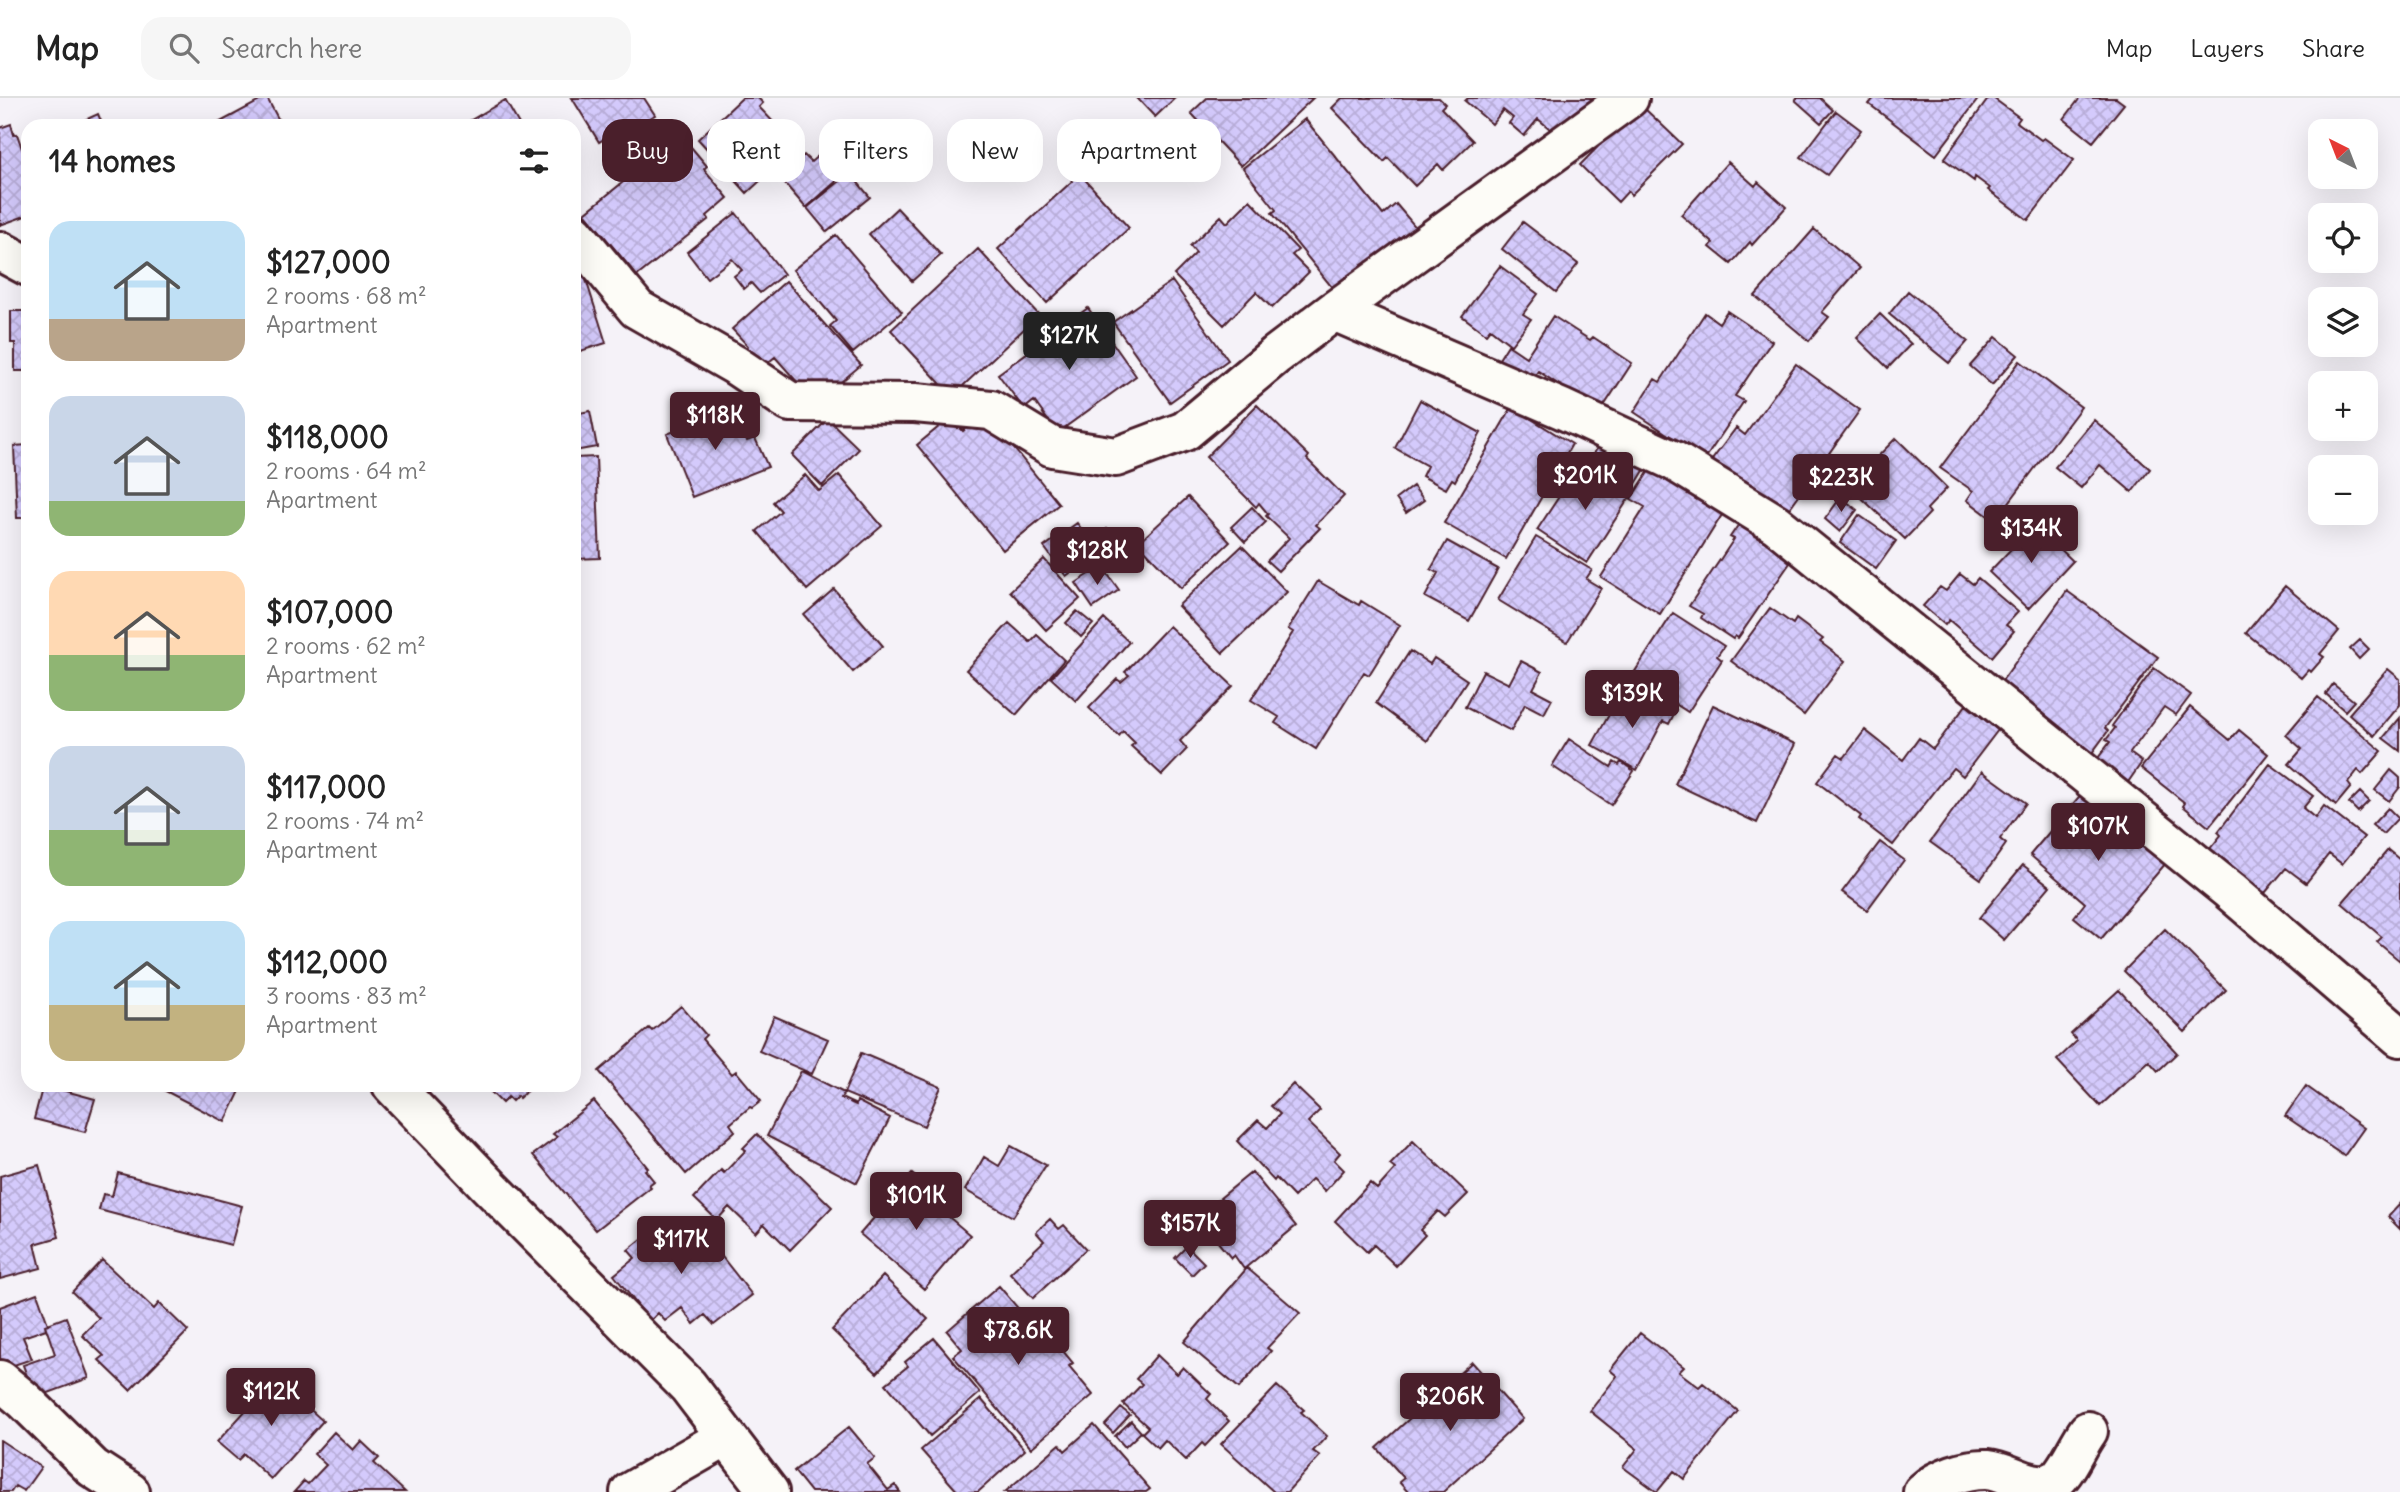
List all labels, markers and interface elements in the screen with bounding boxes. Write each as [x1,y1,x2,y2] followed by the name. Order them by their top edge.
[141,17,631,80] search box
[35,27,99,69] text: Map
[165,29,203,67] icon: search
[221,32,362,65] text: Search here
[2106,33,2152,63] text: Map
[2190,33,2264,63] text: Layers
[2302,33,2365,63] text: Share
[602,119,693,182] chip: Buy
[707,119,805,182] chip: Rent
[819,119,933,182] chip: Filters
[947,119,1043,182] chip: New
[1057,119,1221,182] chip: Apartment
[2308,119,2378,189] north arrow
[2308,119,2378,525] map controls
[49,142,176,180] text: 14 homes
[515,142,553,180] icon: filters
[2308,203,2378,273] button: locate
[266,243,391,281] text: $127,000
[105,249,189,333] icon: home
[266,281,427,310] text: 2 rooms · 68 m²
[2308,287,2378,357] button: layers
[266,310,378,339] text: Apartment
[1020,313,1118,372] pin: $127K
[1039,320,1099,349] text: $127K
[2308,371,2378,441] button: +
[666,392,764,452] pin: $118K
[686,400,744,429] text: $118K
[266,418,389,456] text: $118,000
[105,424,189,508] icon: home
[1536,452,1634,512] pin: $201K
[1792,454,1890,514] pin: $223K
[2308,455,2378,525] button: −
[266,456,427,485] text: 2 rooms · 64 m²
[1553,460,1617,489] text: $201K
[1808,462,1874,491] text: $223K
[266,485,378,514] text: Apartment
[1982,505,2080,565] pin: $134K
[2000,513,2062,542] text: $134K
[1048,528,1146,587] pin: $128K
[1066,535,1128,564] text: $128K
[266,593,394,631] text: $107,000
[105,599,189,683] icon: home
[266,631,426,660] text: 2 rooms · 62 m²
[266,660,378,689] text: Apartment
[1583,670,1681,730] pin: $139K
[1601,678,1663,707] text: $139K
[266,768,386,806] text: $117,000
[105,774,189,858] icon: home
[2049,804,2147,863] pin: $107K
[266,806,424,835] text: 2 rooms · 74 m²
[2067,811,2129,840] text: $107K
[266,835,378,864] text: Apartment
[266,943,388,981] text: $112,000
[105,949,189,1033] icon: home
[266,981,427,1010] text: 3 rooms · 83 m²
[266,1010,378,1039] text: Apartment
[867,1172,965,1232] pin: $101K
[886,1180,946,1209] text: $101K
[1141,1200,1239,1260] pin: $157K
[1160,1208,1220,1237] text: $157K
[632,1216,730,1276] pin: $117K
[653,1224,709,1253] text: $117K
[961,1308,1075,1367] pin: $78.6K
[983,1315,1053,1344] text: $78.6K
[222,1368,320,1428] pin: $112K
[1401,1374,1499,1433] pin: $206K
[242,1376,300,1405] text: $112K
[1416,1381,1484,1410] text: $206K

